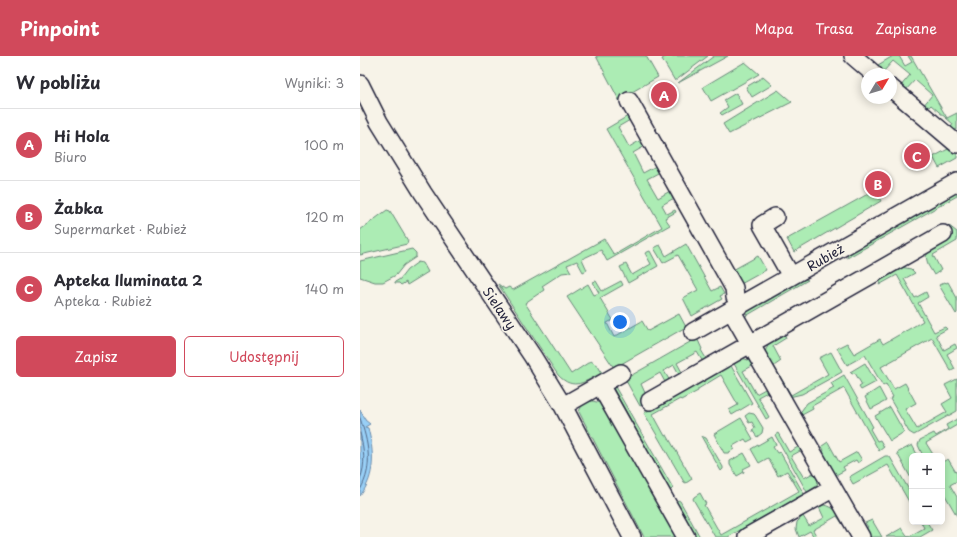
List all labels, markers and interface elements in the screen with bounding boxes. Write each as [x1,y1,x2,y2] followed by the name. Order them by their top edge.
[20,14,100,42] text: Pinpoint
[755,18,793,39] text: Mapa
[815,18,853,39] text: Trasa
[875,18,937,39] text: Zapisane
[861,68,897,104] north arrow
[16,69,101,95] text: W pobliżu
[284,73,344,92] text: Wyniki: 3
[651,80,677,110] pin: A
[54,124,110,147] text: Hi Hola
[24,135,34,154] text: A
[304,135,344,154] text: 100 m
[904,141,930,171] pin: C
[54,147,87,166] text: Biuro
[865,169,891,199] pin: B
[54,196,103,219] text: Żabka
[25,207,33,226] text: B
[305,207,344,226] text: 120 m
[54,219,187,238] text: Supermarket · Rubież
[803,239,847,275] street label: Rubież
[54,268,203,291] text: Apteka Iluminata 2
[24,279,34,298] text: C
[305,279,344,298] text: 140 m
[479,283,521,333] street label: Sielawy
[54,291,152,310] text: Apteka · Rubież
[610,312,630,332] your location
[16,336,176,377] button: Zapisz
[184,336,344,377] button: Udostępnij
[909,453,945,525] map controls
[909,453,945,489] button: +
[909,489,945,525] button: −

